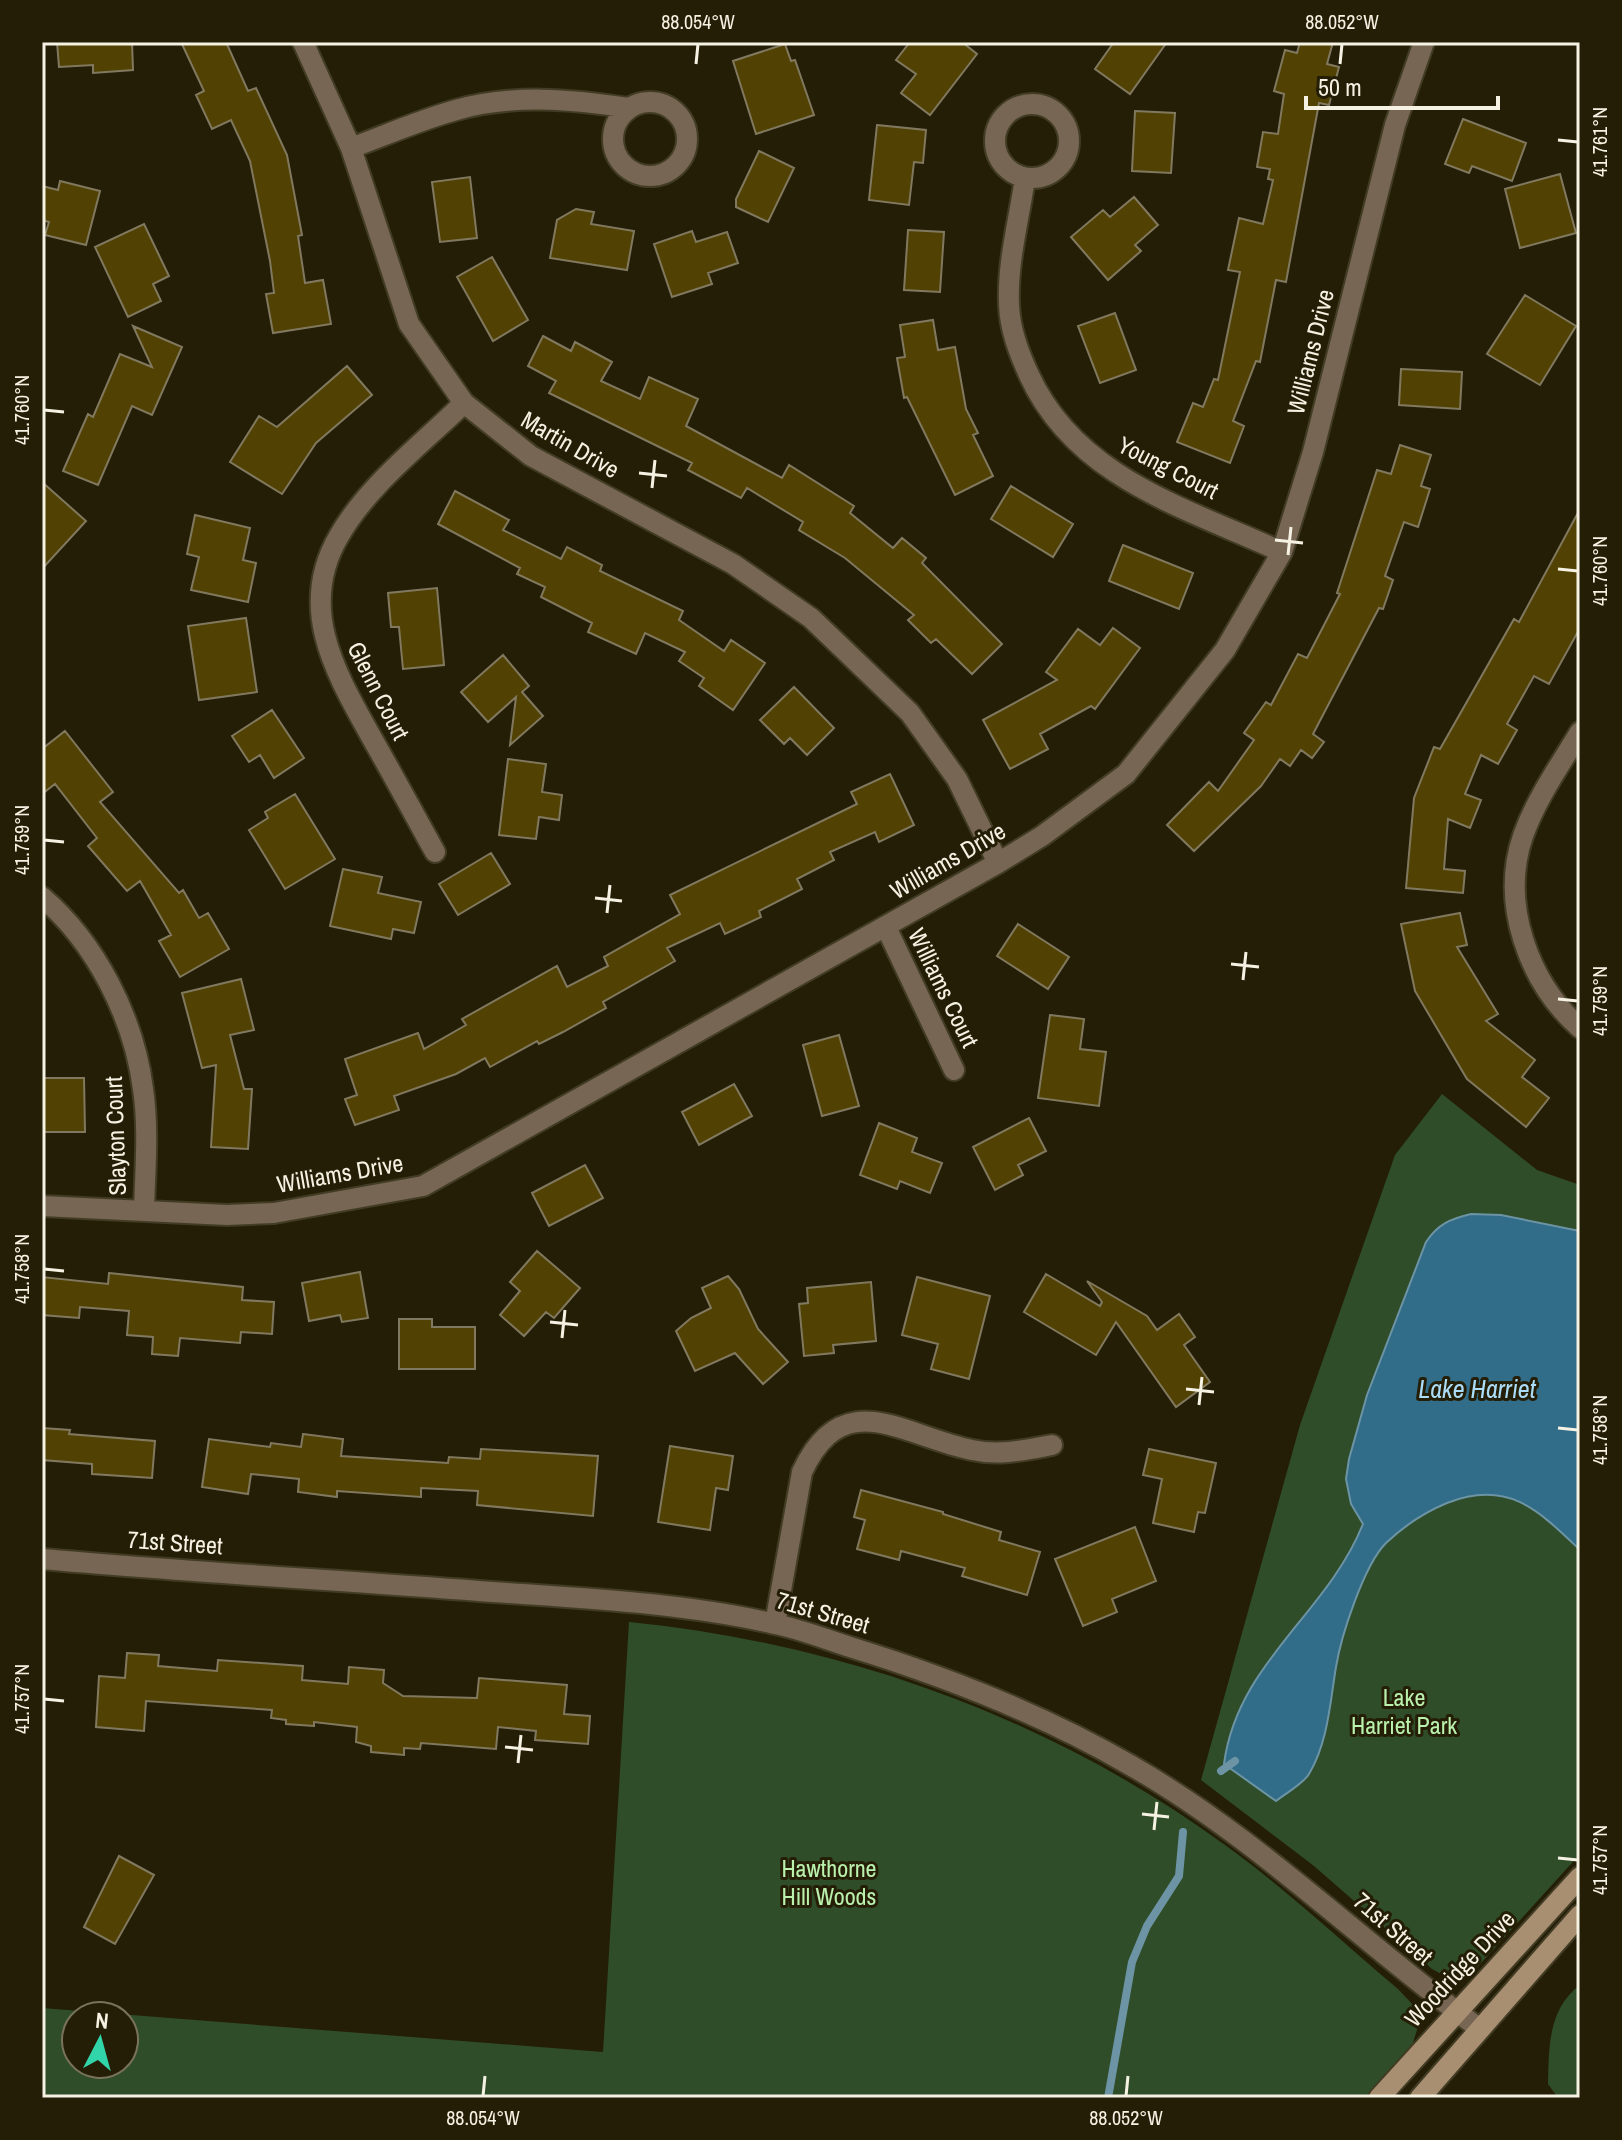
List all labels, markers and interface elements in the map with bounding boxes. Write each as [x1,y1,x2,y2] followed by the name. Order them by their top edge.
[661,8,735,35] text: 88.054°W
[1305,8,1379,35] text: 88.052°W
[1306,60,1498,110] scale bar
[1318,71,1362,103] text: 50 m
[1586,107,1613,177] text: 41.761°N
[1279,286,1341,418] street label: Williams Drive
[8,375,35,445] text: 41.760°N
[516,403,625,485] street label: Martin Drive
[1113,428,1225,506] street label: Young Court
[1586,536,1613,606] text: 41.760°N
[341,636,417,746] street label: Glenn Court
[8,805,35,875] text: 41.759°N
[884,814,1011,906] street label: Williams Drive
[901,923,987,1053] street label: Williams Court
[1586,966,1613,1036] text: 41.759°N
[97,1075,133,1196] street label: Slayton Court
[274,1146,406,1200] street label: Williams Drive
[8,1234,35,1304] text: 41.758°N
[1418,1371,1537,1406] water label: Lake Harriet
[1586,1395,1613,1465] text: 41.758°N
[126,1523,224,1561] street label: 71st Street
[773,1584,874,1641] street label: 71st Street
[8,1664,35,1734] text: 41.757°N
[1351,1681,1457,1741] park label: Lake Harriet Park
[1586,1825,1613,1895] text: 41.757°N
[781,1852,877,1912] park label: Hawthorne Hill Woods
[1347,1885,1440,1972] street label: 71st Street
[1397,1903,1522,2034] street label: Woodridge Drive
[60,2000,140,2080] north arrow
[94,2005,110,2036] text: N
[446,2104,520,2131] text: 88.054°W
[1089,2104,1163,2131] text: 88.052°W

